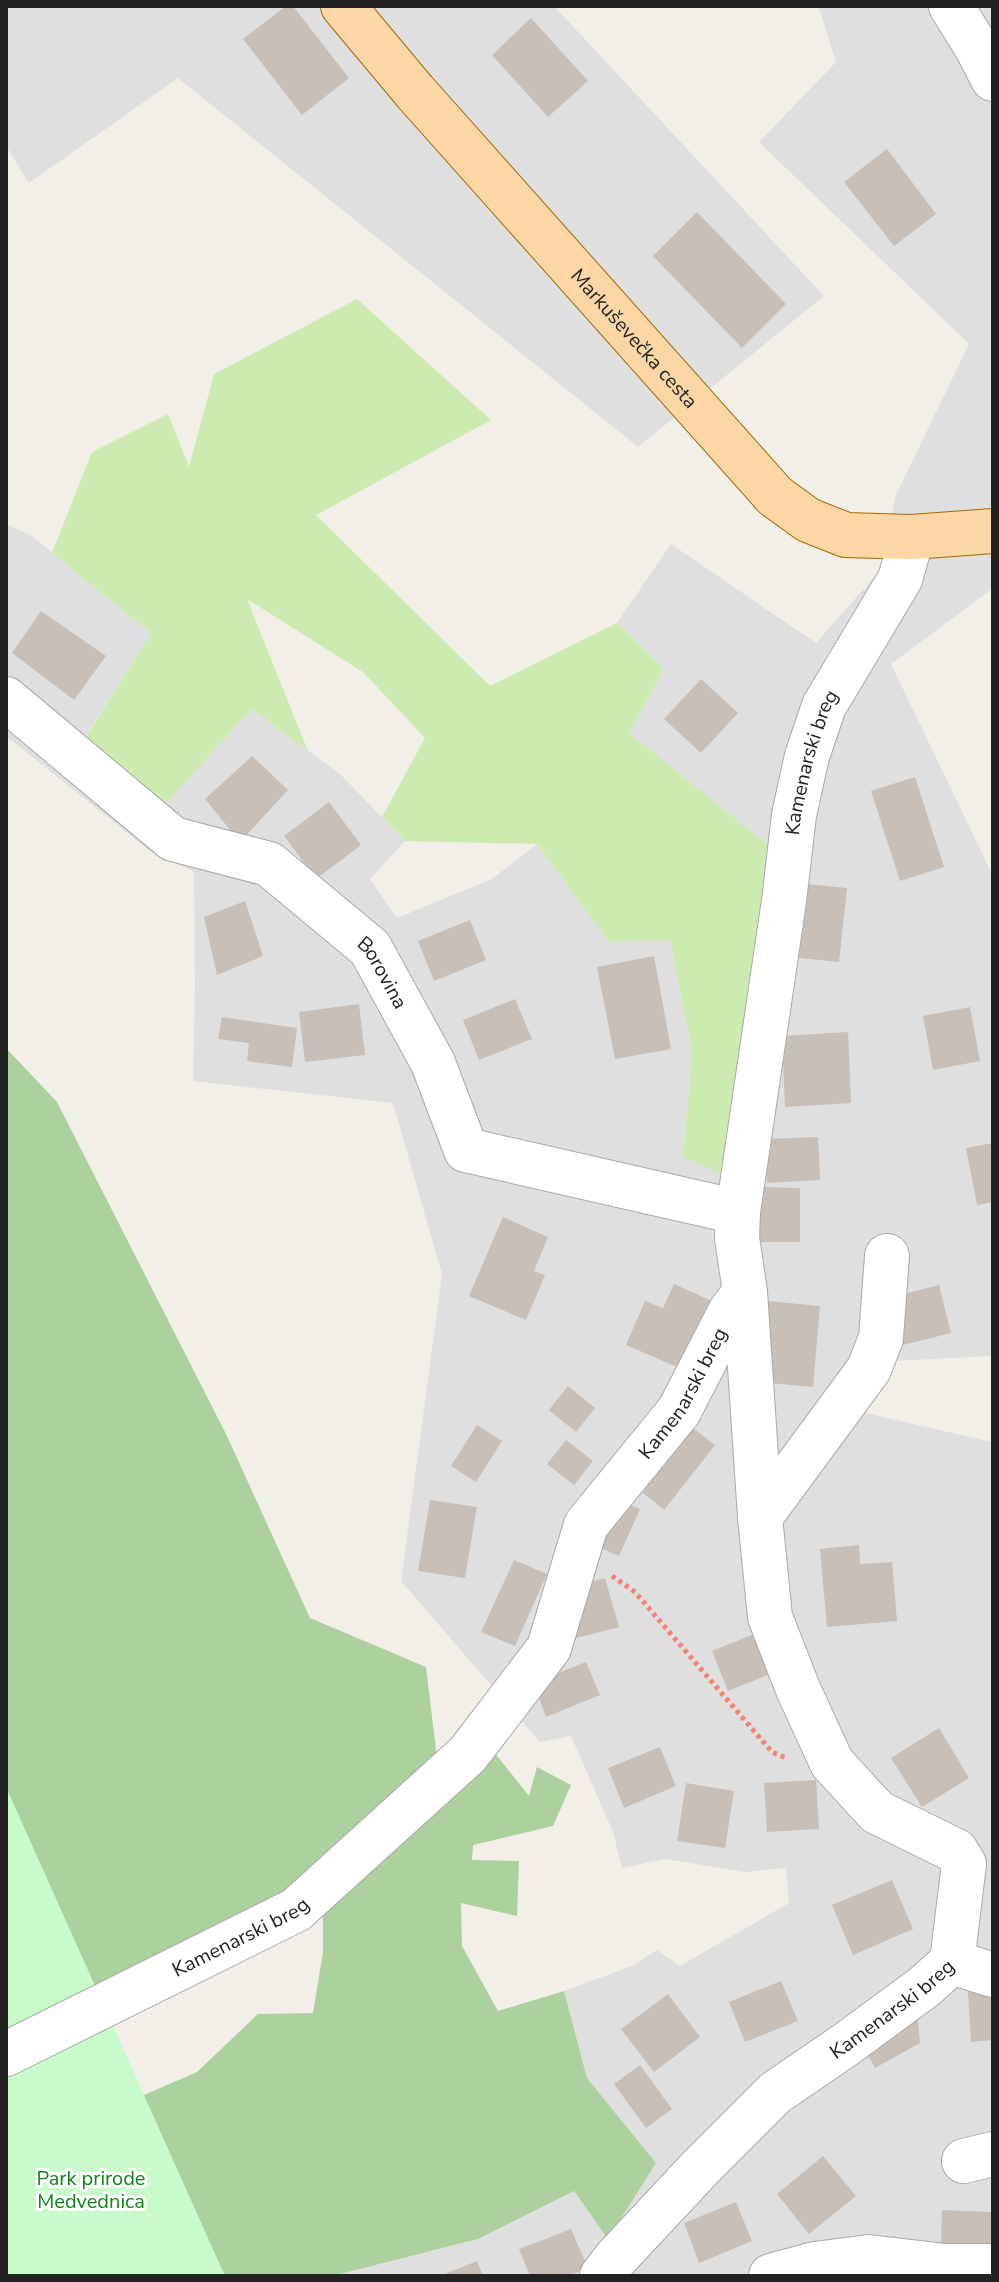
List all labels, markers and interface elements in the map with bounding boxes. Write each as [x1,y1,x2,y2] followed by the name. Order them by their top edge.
[564,263,704,414] street label: Markuševečka cesta
[779,685,845,837] street label: Kamenarski breg
[352,930,414,1014] street label: Borovina
[632,1323,734,1465] street label: Kamenarski breg
[168,1891,315,1983] street label: Kamenarski breg
[824,1953,960,2066] street label: Kamenarski breg
[37,2165,146,2215] park label: Park prirode Medvednica

